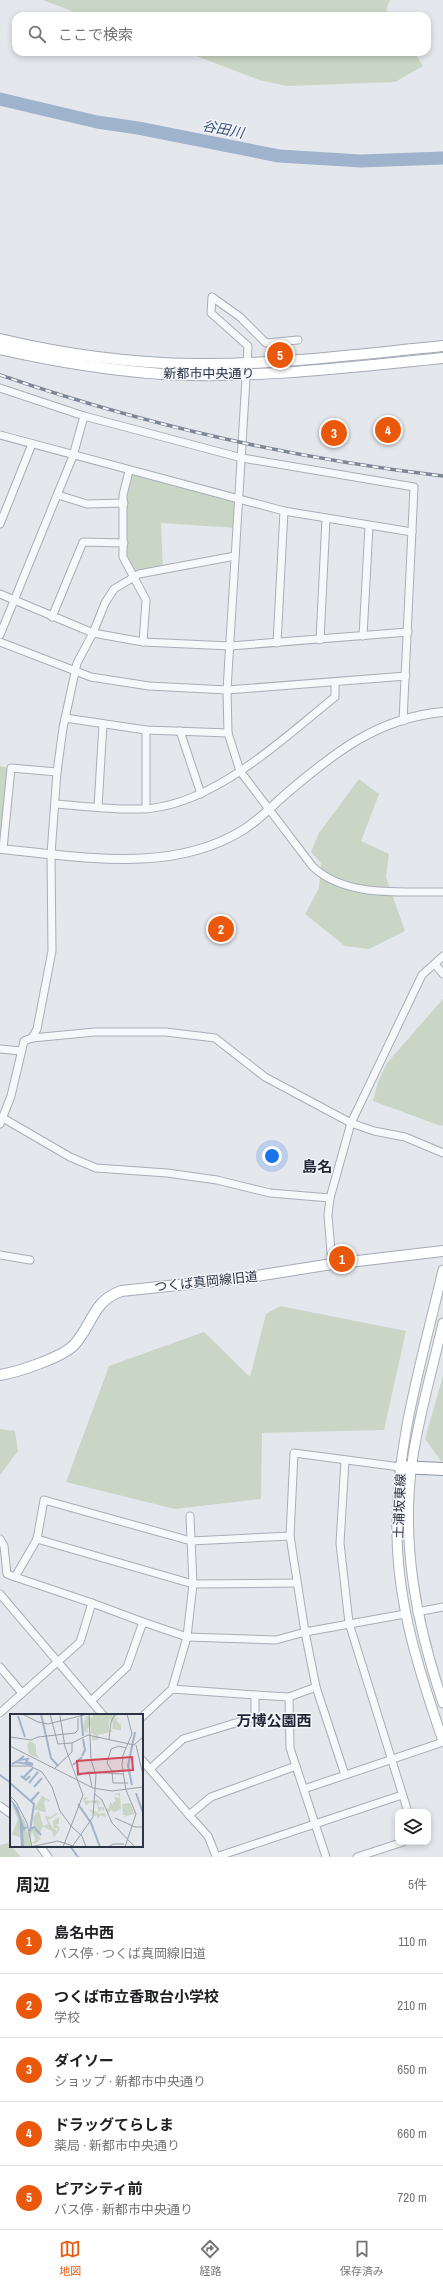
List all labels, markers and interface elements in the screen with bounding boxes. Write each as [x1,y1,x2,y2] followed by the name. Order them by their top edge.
[12,12,431,56] search box
[26,23,48,45] icon: search
[58,24,133,45] text: ここで検索
[201,116,247,142] water label: 谷田川
[267,340,293,370] pin: 5
[163,365,255,382] street label: 新都市中央通り
[375,415,401,445] pin: 4
[321,418,347,448] pin: 3
[208,914,234,944] pin: 2
[262,1146,282,1166] your location
[302,1156,332,1177] district label: 島名
[329,1244,355,1274] pin: 1
[153,1268,259,1295] street label: つくば真岡線旧道
[390,1473,409,1539] street label: 土浦坂東線
[236,1710,312,1731] district label: 万博公園西
[10,1714,143,1847] inset map
[395,1809,431,1845] map controls
[395,1809,431,1845] button: layers
[16,1873,50,1896] text: 周辺
[408,1876,427,1893] text: 5件
[54,1922,114,1943] text: 島名中西
[26,1933,32,1950] text: 1
[398,1933,427,1950] text: 110 m
[54,1945,206,1962] text: バス停 · つくば真岡線旧道
[54,1986,219,2007] text: つくば市立香取台小学校
[26,1997,32,2014] text: 2
[397,1997,427,2014] text: 210 m
[54,2009,80,2026] text: 学校
[54,2050,114,2071] text: ダイソー
[26,2061,32,2078] text: 3
[397,2061,427,2078] text: 650 m
[54,2073,206,2090] text: ショップ · 新都市中央通り
[54,2114,174,2135] text: ドラッグてらしま
[26,2125,32,2142] text: 4
[397,2125,427,2142] text: 660 m
[54,2137,180,2154] text: 薬局 · 新都市中央通り
[54,2178,143,2199] text: ピアシティ前
[26,2189,32,2206] text: 5
[397,2189,427,2206] text: 720 m
[54,2201,193,2218] text: バス停 · 新都市中央通り
[59,2238,81,2278] tab: 地図
[199,2238,221,2278] tab: 経路
[340,2238,384,2278] tab: 保存済み

